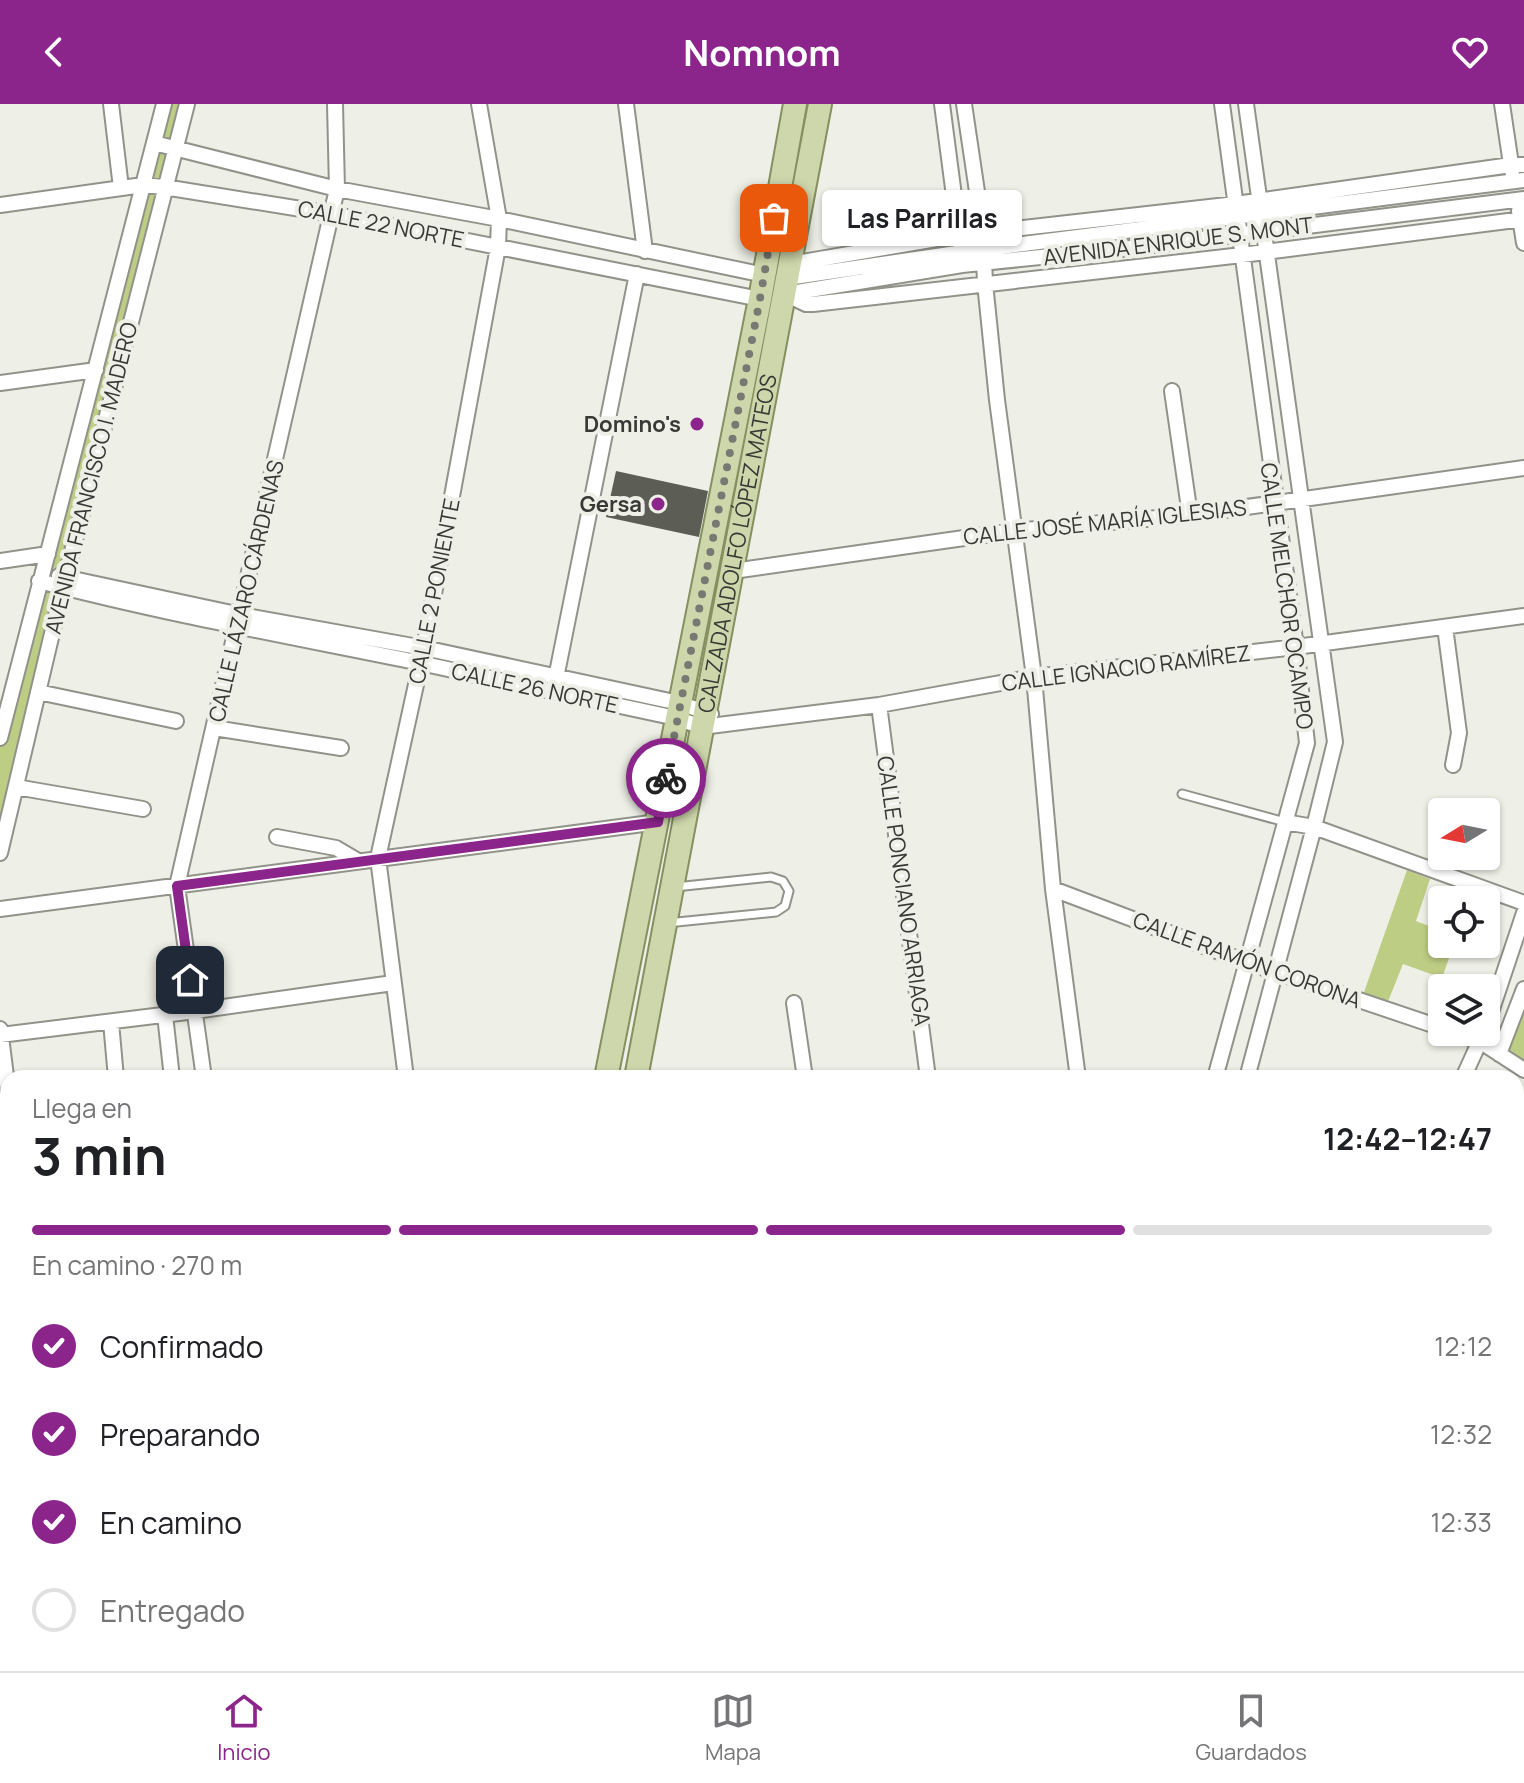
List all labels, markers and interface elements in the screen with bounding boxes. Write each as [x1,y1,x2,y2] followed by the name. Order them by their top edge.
[683,28,841,77] text: Nomnom
[32,30,76,74] icon: back
[1448,30,1492,74] icon: heart
[740,184,808,252] pin
[822,190,1022,246] callout: Las Parrillas
[295,193,467,255] street label: CALLE 22 NORTE
[752,196,796,240] icon: bag
[846,200,998,236] text: Las Parrillas
[1041,210,1315,272] street label: AVENIDA ENRIQUE S. MONT
[38,319,144,637] street label: AVENIDA FRANCISCO I. MADERO
[690,372,784,715] street label: CALZADA ADOLFO LÓPEZ MATEOS
[584,409,681,439] place label: Domino's
[688,415,706,433] marker: Domino's
[201,457,291,725] street label: CALLE LÁZARO CÁRDENAS
[1253,461,1321,731] street label: CALLE MELCHOR OCAMPO
[580,489,642,519] place label: Gersa
[962,492,1248,552] street label: CALLE JOSÉ MARÍA IGLESIAS
[649,495,667,513] marker: Gersa
[401,496,467,686] street label: CALLE 2 PONIENTE
[1000,638,1252,698] street label: CALLE IGNACIO RAMÍREZ
[449,656,621,720] street label: CALLE 26 NORTE
[626,738,706,818] courier
[870,754,938,1028] street label: CALLE PONCIANO ARRIAGA
[644,756,688,800] icon: bike
[1428,798,1500,870] north arrow
[1428,798,1500,1046] map controls
[1428,886,1500,958] button: locate
[1129,905,1365,1015] street label: CALLE RAMÓN CORONA
[156,946,224,1014] pin
[168,958,212,1002] icon: home
[1428,974,1500,1046] button: layers
[32,1090,132,1126] text: Llega en
[1323,1118,1492,1159] text: 12:42–12:47
[32,1120,167,1191] text: 3 min
[32,1247,242,1283] text: En camino · 270 m
[32,1324,76,1368] icon: check
[100,1326,264,1367] text: Confirmado
[1434,1328,1492,1364] text: 12:12
[32,1412,76,1456] icon: check
[100,1414,260,1455] text: Preparando
[1430,1416,1492,1452] text: 12:32
[32,1500,76,1544] icon: check
[100,1502,242,1543] text: En camino
[1431,1504,1492,1540] text: 12:33
[100,1590,245,1631] text: Entregado
[217,1689,271,1767] tab: Inicio
[705,1689,761,1767] tab: Mapa
[1195,1689,1307,1767] tab: Guardados

